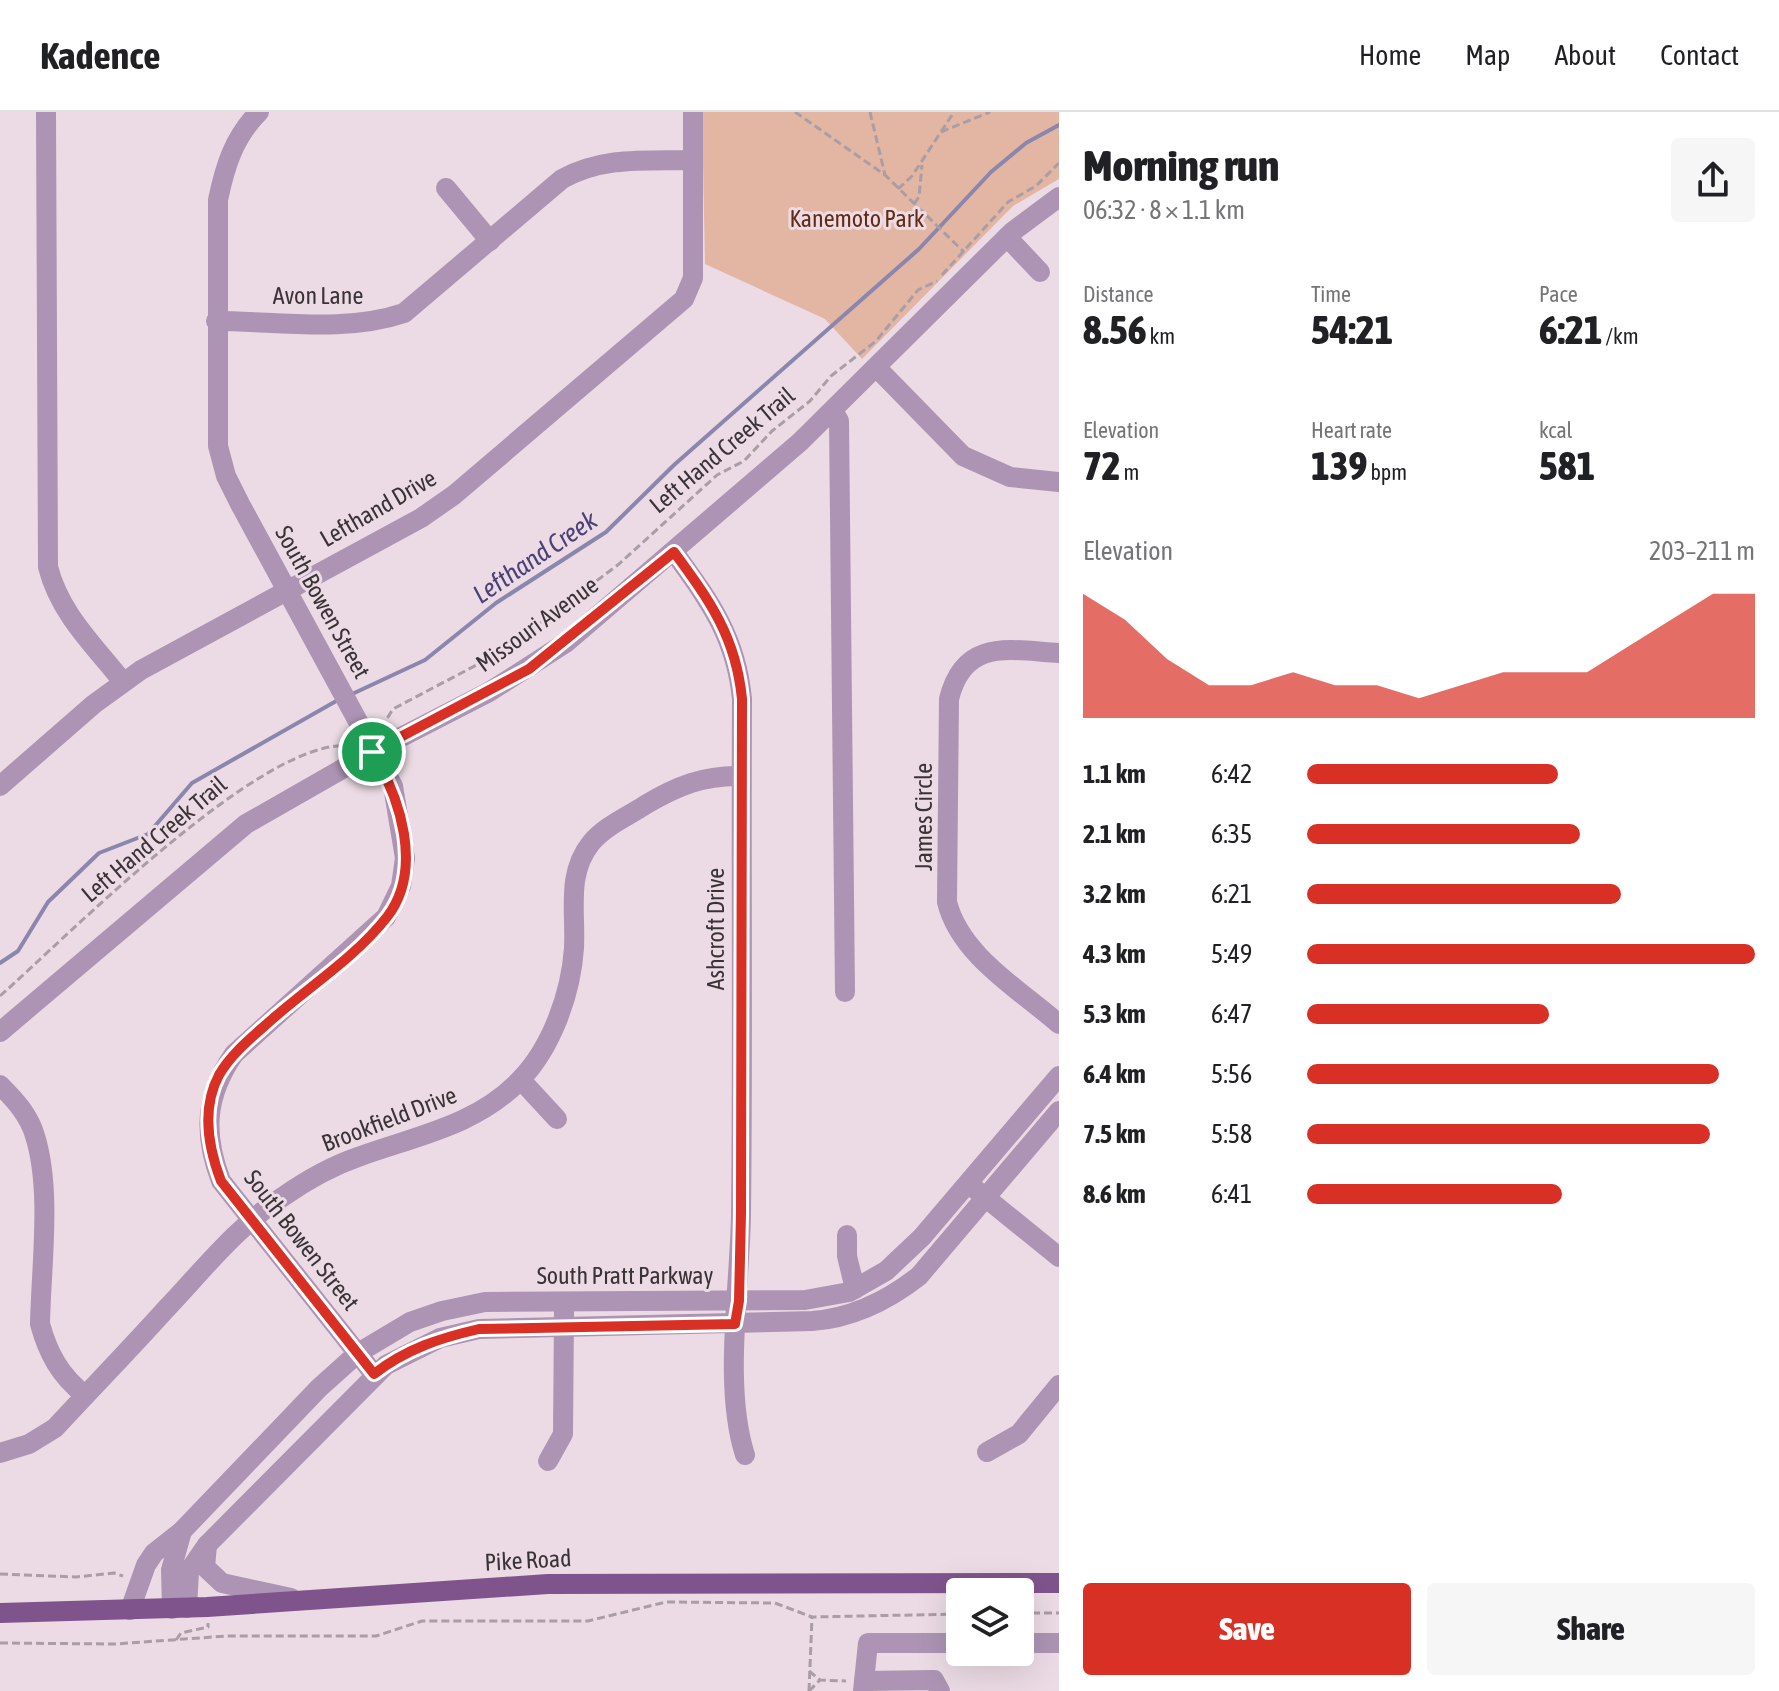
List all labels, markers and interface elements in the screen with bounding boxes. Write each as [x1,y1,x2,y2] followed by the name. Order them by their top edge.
[40,34,161,77] text: Kadence
[1359,39,1421,71] text: Home
[1465,39,1510,71] text: Map
[1554,39,1616,71] text: About
[1660,39,1739,71] text: Contact
[1671,138,1755,222] button: share
[1083,140,1279,190] text: Morning run
[1083,195,1245,225] text: 06:32 · 8 × 1.1 km
[790,205,925,232] park label: Kanemoto Park
[1083,281,1154,307] text: Distance
[1311,281,1351,307] text: Time
[1539,281,1578,307] text: Pace
[273,282,363,309] street label: Avon Lane
[1083,307,1147,352] text: 8.56
[1311,307,1393,352] text: 54:21
[1539,307,1603,352] text: 6:21
[1147,323,1175,349] text: km
[1603,323,1639,349] text: /km
[644,381,800,518] street label: Left Hand Creek Trail
[1083,417,1159,443] text: Elevation
[1311,417,1392,443] text: Heart rate
[1539,417,1572,443] text: kcal
[1083,443,1121,488] text: 72
[1311,443,1367,488] text: 139
[1539,443,1595,488] text: 581
[1121,459,1139,485] text: m
[1367,459,1407,485] text: bpm
[315,464,441,552] street label: Lefthand Drive
[467,504,603,609] water label: Lefthand Creek
[270,521,376,683] street label: South Bowen Street
[1083,536,1173,566] text: Elevation
[1649,536,1755,566] text: 203–211 m
[471,571,603,677] street label: Missouri Avenue
[338,718,406,786] pin
[350,730,394,774] icon: arrive
[1083,759,1146,789] text: 1.1 km
[1211,759,1252,789] text: 6:42
[910,763,937,871] street label: James Circle
[76,770,232,907] street label: Left Hand Creek Trail
[1083,819,1146,849] text: 2.1 km
[1211,819,1252,849] text: 6:35
[702,868,729,990] street label: Ashcroft Drive
[1083,879,1146,909] text: 3.2 km
[1211,879,1252,909] text: 6:21
[1083,939,1146,969] text: 4.3 km
[1211,939,1252,969] text: 5:49
[1083,999,1146,1029] text: 5.3 km
[1211,999,1252,1029] text: 6:47
[1083,1059,1146,1089] text: 6.4 km
[1211,1059,1252,1089] text: 5:56
[318,1081,460,1157] street label: Brookfield Drive
[1083,1119,1146,1149] text: 7.5 km
[1211,1119,1252,1149] text: 5:58
[239,1165,365,1315] street label: South Bowen Street
[1083,1179,1146,1209] text: 8.6 km
[1211,1179,1252,1209] text: 6:41
[537,1262,713,1289] street label: South Pratt Parkway
[484,1544,572,1576] street label: Pike Road
[946,1578,1034,1666] map controls
[946,1578,1034,1666] button: layers
[1083,1583,1411,1675] button: Save
[1427,1583,1755,1675] button: Share

